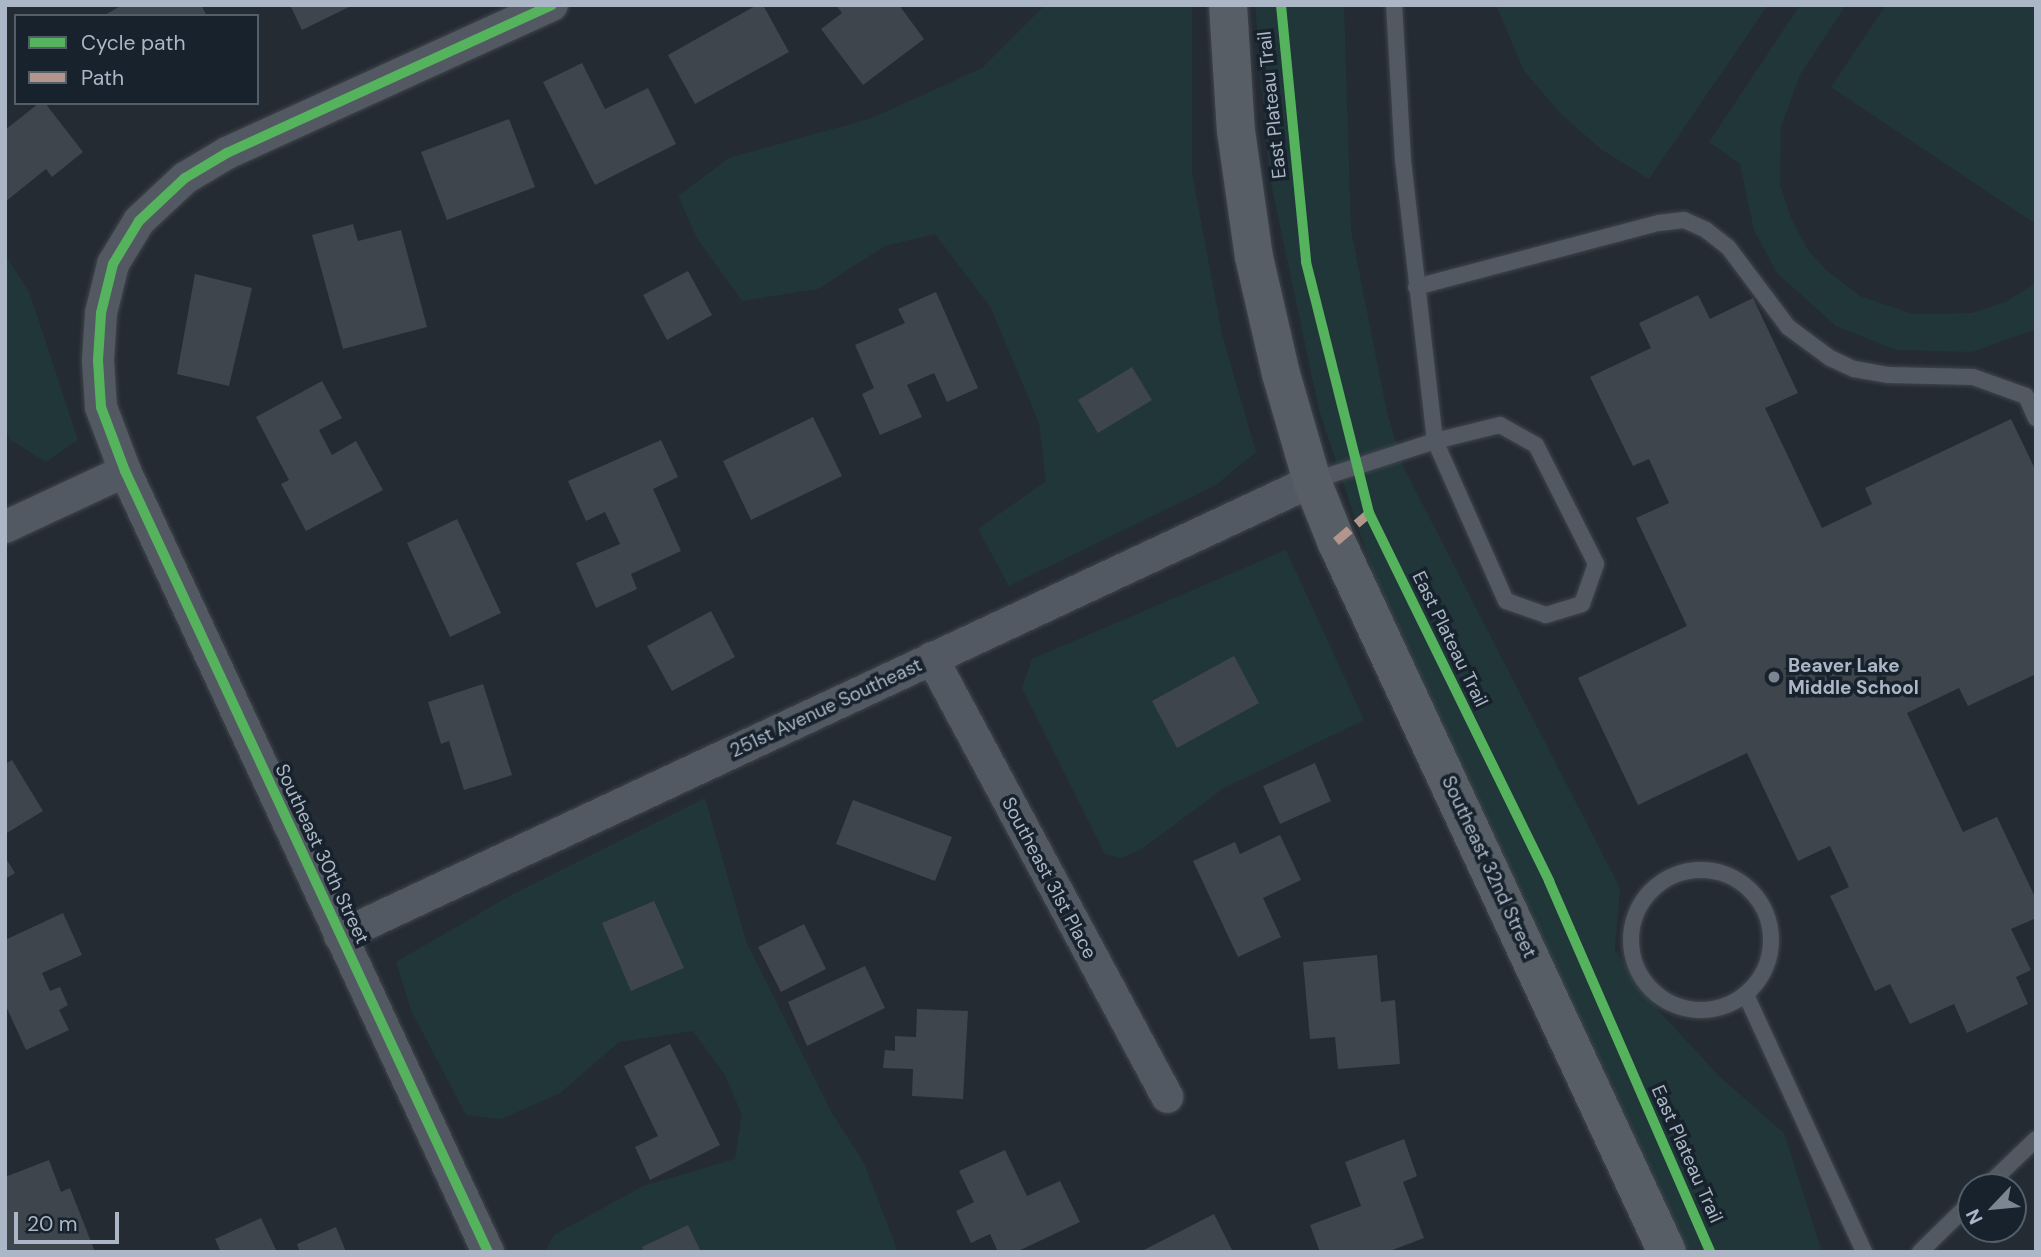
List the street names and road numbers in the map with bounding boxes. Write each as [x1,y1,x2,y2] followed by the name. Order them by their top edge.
[1253,30,1291,180] street label: East Plateau Trail
[1407,567,1493,711] street label: East Plateau Trail
[726,654,926,762] street label: 251st Avenue Southeast
[270,760,374,948] street label: Southeast 30th Street
[1437,772,1541,962] street label: Southeast 32nd Street
[997,793,1101,963] street label: Southeast 31st Place
[1646,1082,1728,1226] street label: East Plateau Trail

